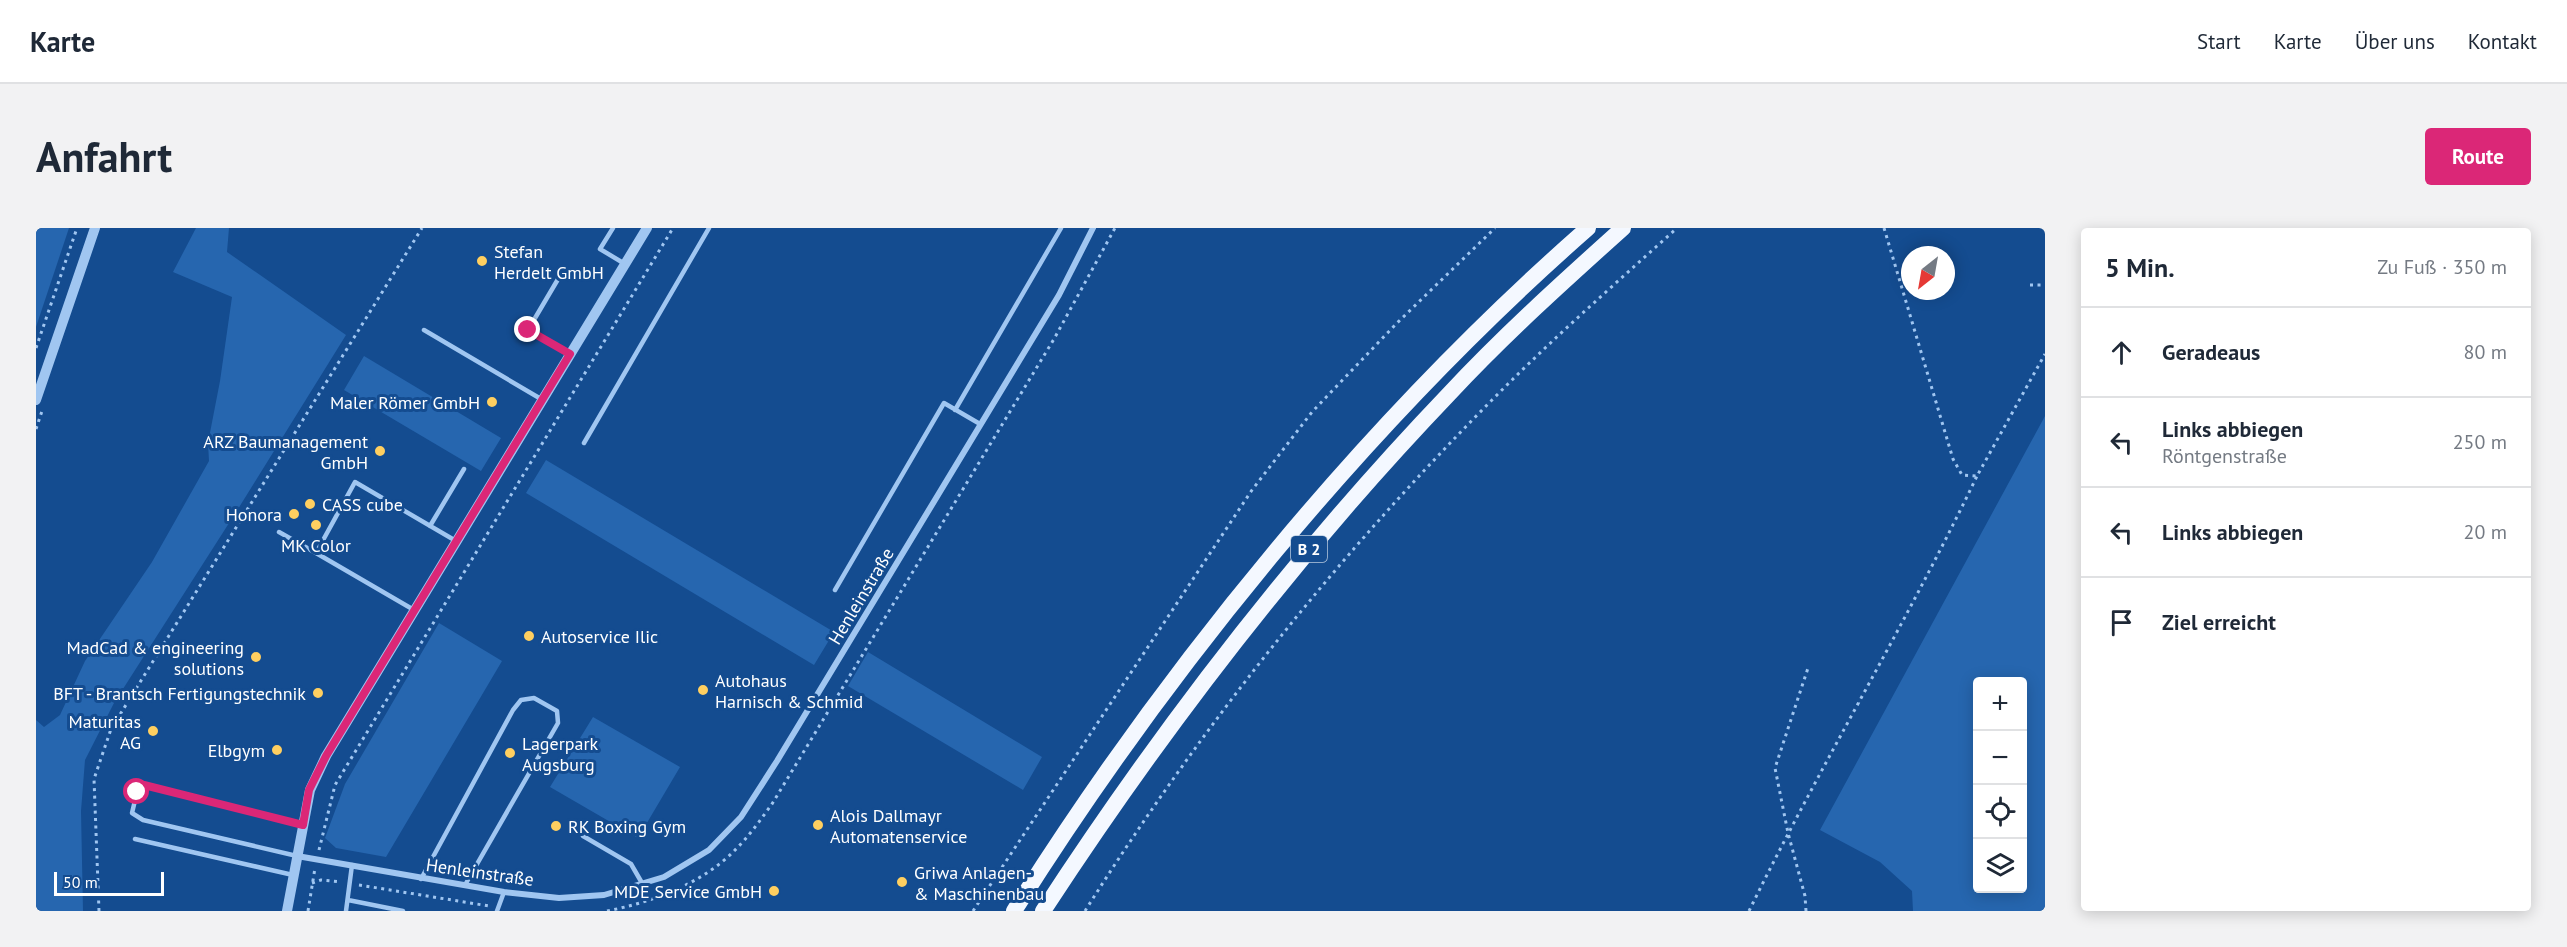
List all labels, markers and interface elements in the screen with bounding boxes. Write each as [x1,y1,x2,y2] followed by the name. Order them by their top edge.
[30,23,95,60] text: Karte
[2197,28,2241,55] text: Start
[2274,28,2322,55] text: Karte
[2355,28,2435,55] text: Über uns
[2468,28,2537,55] text: Kontakt
[2425,128,2531,185] button: Route
[36,129,172,184] text: Anfahrt
[494,240,604,284] place label: Stefan Herdelt GmbH
[1901,246,1955,300] north arrow
[2105,251,2175,284] text: 5 Min.
[475,254,489,268] marker: Stefan Herdelt GmbH
[2377,254,2507,280] text: Zu Fuß · 350 m
[514,316,540,342] route end
[2105,336,2138,369] icon: ahead
[2162,338,2260,366] text: Geradeaus
[2464,339,2507,365] text: 80 m
[330,391,480,414] place label: Maler Römer GmbH
[485,395,499,409] marker: Maler Römer GmbH
[2162,415,2303,443] text: Links abbiegen
[2105,426,2138,459] icon: left
[2453,429,2507,455] text: 250 m
[203,430,368,474] place label: ARZ Baumanagement GmbH
[2162,443,2287,469] text: Röntgenstraße
[373,444,387,458] marker: ARZ Baumanagement GmbH
[322,493,403,516] place label: CASS cube
[303,497,317,511] marker: CASS cube
[226,503,282,526] place label: Honora
[287,507,301,521] marker: Honora
[2105,516,2138,549] icon: left
[309,518,323,532] marker: MK Color
[2162,518,2303,546] text: Links abbiegen
[2464,519,2507,545] text: 20 m
[281,534,351,557] place label: MK Color
[1291,536,1327,562] road number: B 2
[823,543,899,649] street label: Henleinstraße
[2105,606,2138,639] icon: arrive
[2162,608,2276,636] text: Ziel erreicht
[541,625,658,648] place label: Autoservice Ilic
[522,629,536,643] marker: Autoservice Ilic
[66,636,244,680] place label: MadCad & engineering solutions
[249,650,263,664] marker: MadCad & engineering solutions
[715,669,863,713] place label: Autohaus Harnisch & Schmid
[1973,677,2027,893] map controls
[1973,677,2027,731] button: +
[53,682,306,705] place label: BFT - Brantsch Fertigungstechnik
[696,683,710,697] marker: Autohaus Harnisch & Schmid
[311,686,325,700] marker: BFT - Brantsch Fertigungstechnik
[68,710,141,754] place label: Maturitas AG
[146,724,160,738] marker: Maturitas AG
[1973,731,2027,785] button: −
[522,732,599,776] place label: Lagerpark Augsburg
[208,739,265,762] place label: Elbgym
[270,743,284,757] marker: Elbgym
[503,746,517,760] marker: Lagerpark Augsburg
[123,778,149,804] route start
[1973,785,2027,839] button: locate
[830,804,967,848] place label: Alois Dallmayr Automatenservice
[568,815,686,838] place label: RK Boxing Gym
[811,818,825,832] marker: Alois Dallmayr Automatenservice
[549,819,563,833] marker: RK Boxing Gym
[1973,839,2027,893] button: layers
[425,853,535,891] street label: Henleinstraße
[914,861,1044,905] place label: Griwa Anlagen- & Maschinenbau
[54,869,164,896] scale bar
[63,872,98,892] text: 50 m
[895,875,909,889] marker: Griwa Anlagen- & Maschinenbau
[614,880,762,903] place label: MDE Service GmbH
[767,884,781,898] marker: MDE Service GmbH

